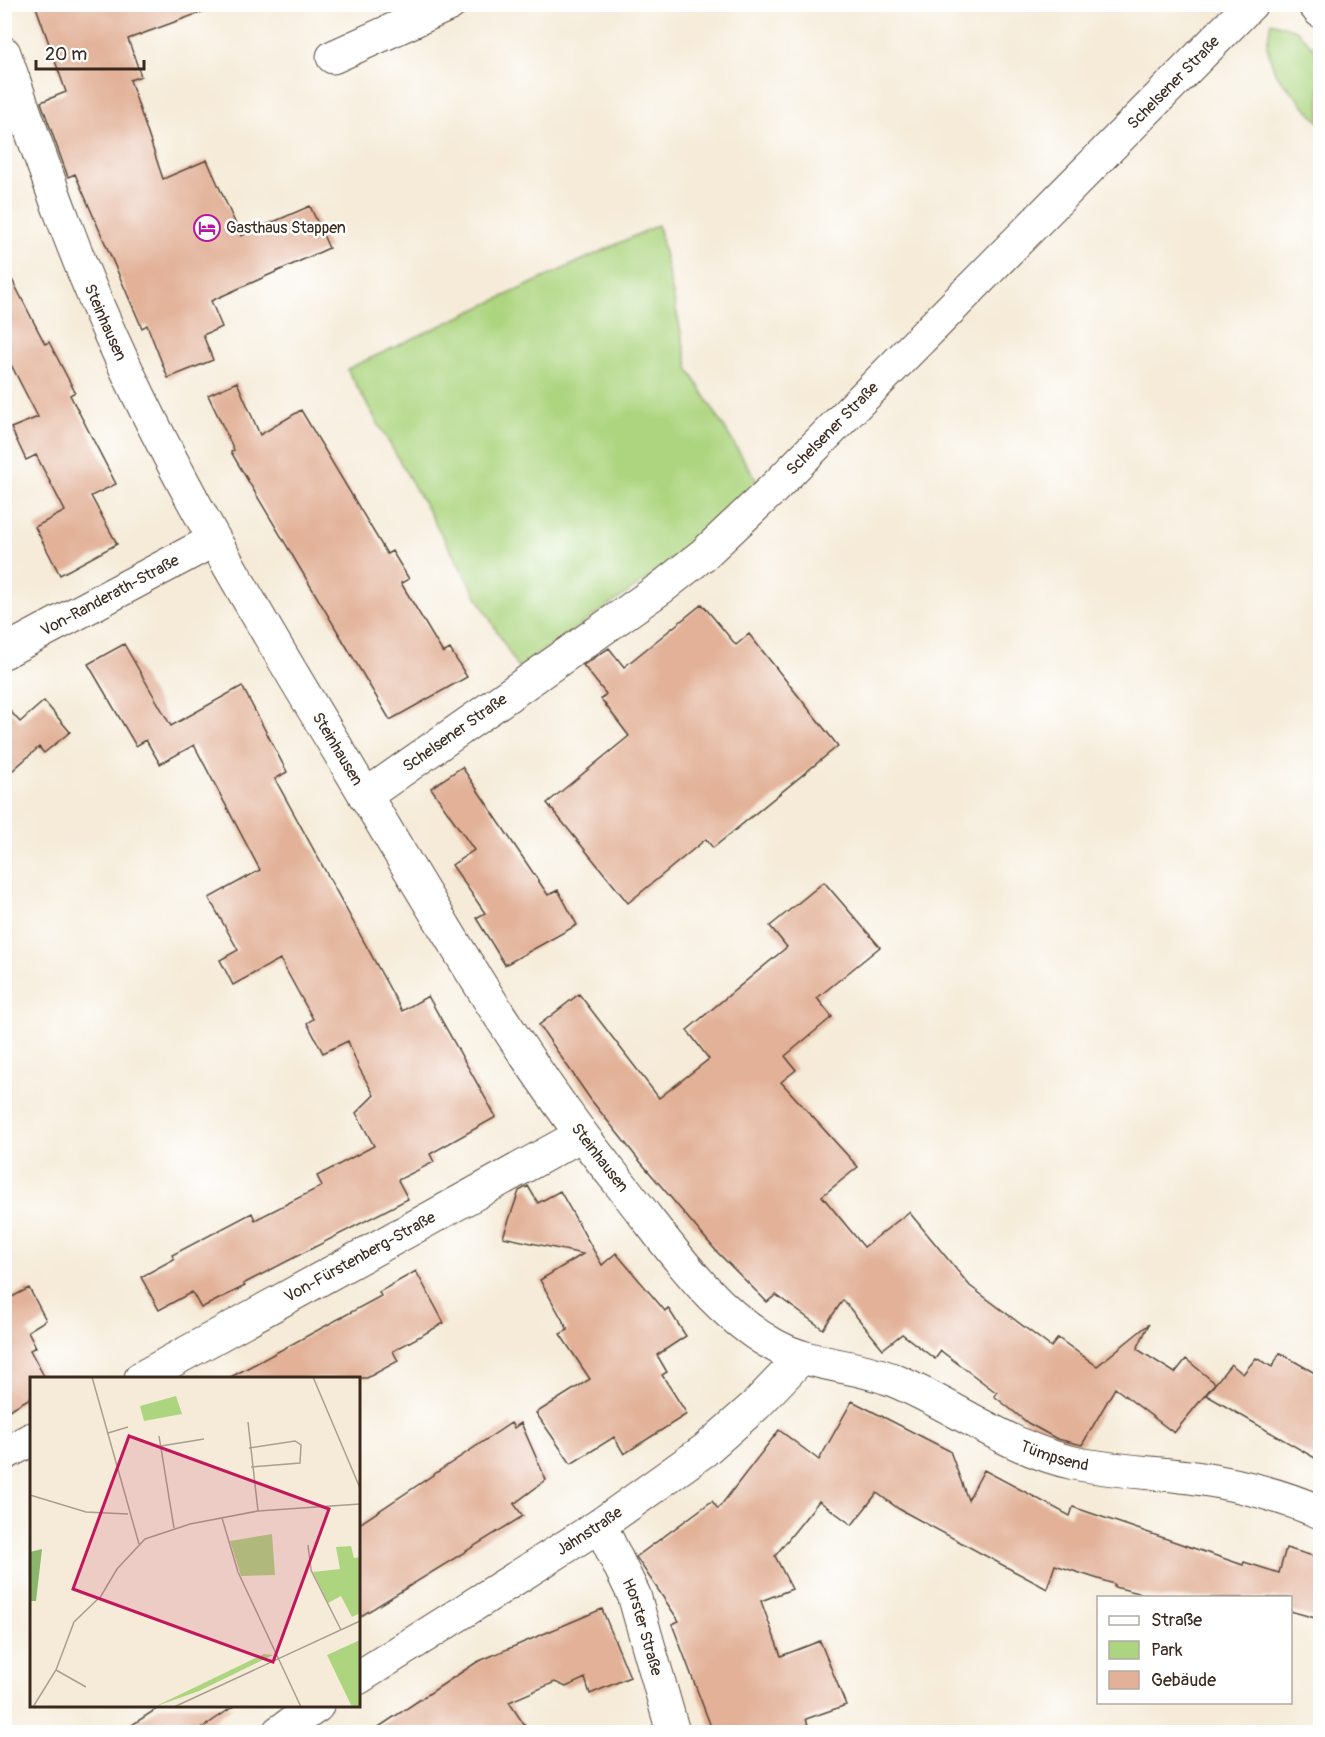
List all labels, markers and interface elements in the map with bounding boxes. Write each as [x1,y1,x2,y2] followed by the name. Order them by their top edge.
[1123,32,1224,133] street label: Schelsener Straße
[36,33,144,71] scale bar
[45,43,87,66] text: 20 m
[192,213,222,243] hotel icon: Gasthaus Stappen
[226,218,346,238] place label: Gasthaus Stappen
[80,281,131,364] street label: Steinhausen
[782,378,883,480] street label: Schelsener Straße
[37,550,183,641] street label: Von-Randerath-Straße
[399,689,511,776] street label: Schelsener Straße
[308,709,367,789] street label: Steinhausen
[567,1119,633,1196] street label: Steinhausen
[281,1207,439,1307] street label: Von-Fürstenberg-Straße
[30,1377,360,1707] inset map
[1017,1436,1090,1476] street label: Tümpsend
[553,1502,626,1560] street label: Jahnstraße
[617,1575,667,1678] street label: Horster Straße
[1097,1596,1292,1704] legend
[1151,1609,1202,1632] text: Straße
[1151,1639,1183,1662] text: Park
[1151,1669,1216,1692] text: Gebäude

